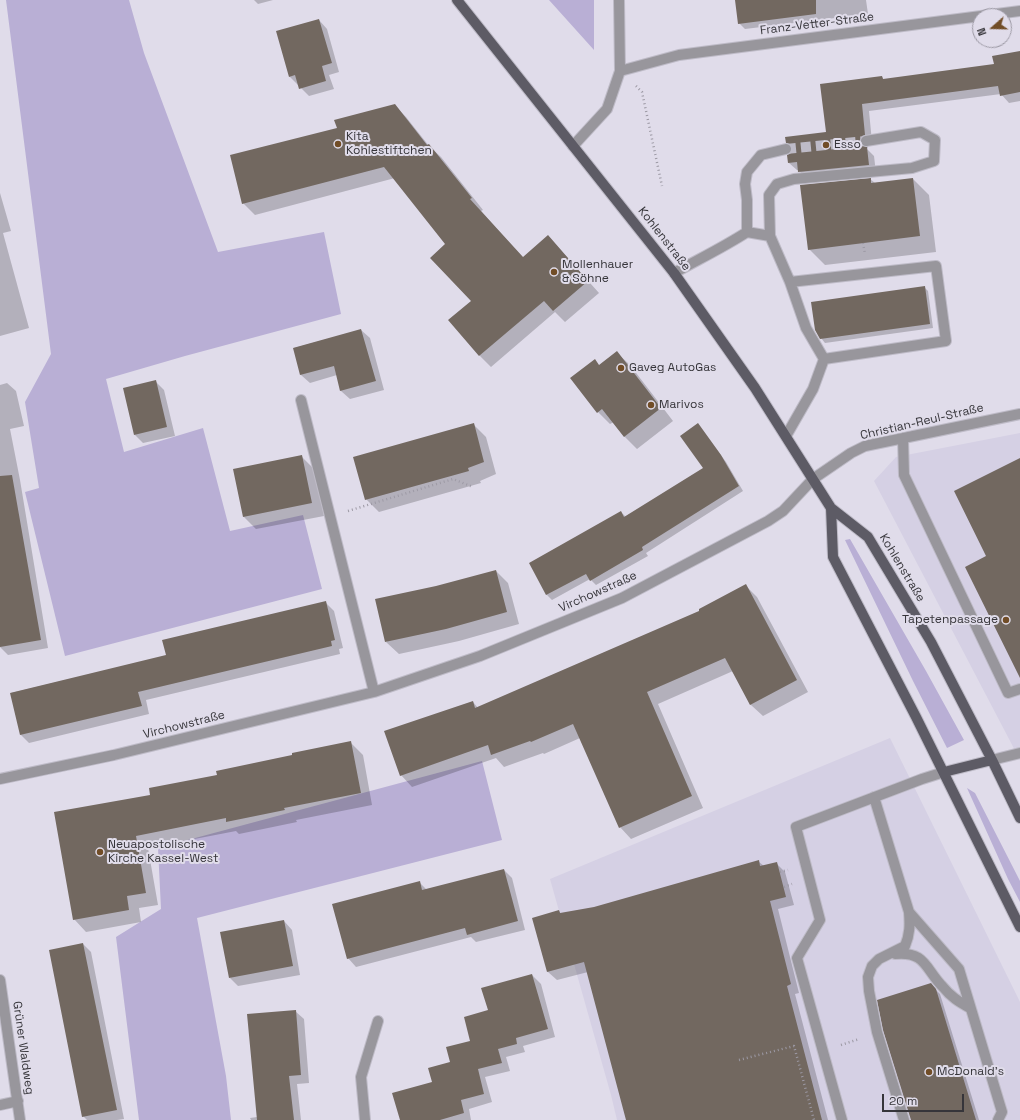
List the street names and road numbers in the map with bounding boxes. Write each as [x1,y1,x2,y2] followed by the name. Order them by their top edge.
[759,10,875,38] street label: Franz-Vetter-Straße
[635,204,693,274] street label: Kohlenstraße
[859,401,985,443] street label: Christian-Reul-Straße
[876,531,928,605] street label: Kohlenstraße
[557,568,639,616] street label: Virchowstraße
[142,708,226,742] street label: Virchowstraße
[9,1000,37,1096] street label: Grüner Waldweg

